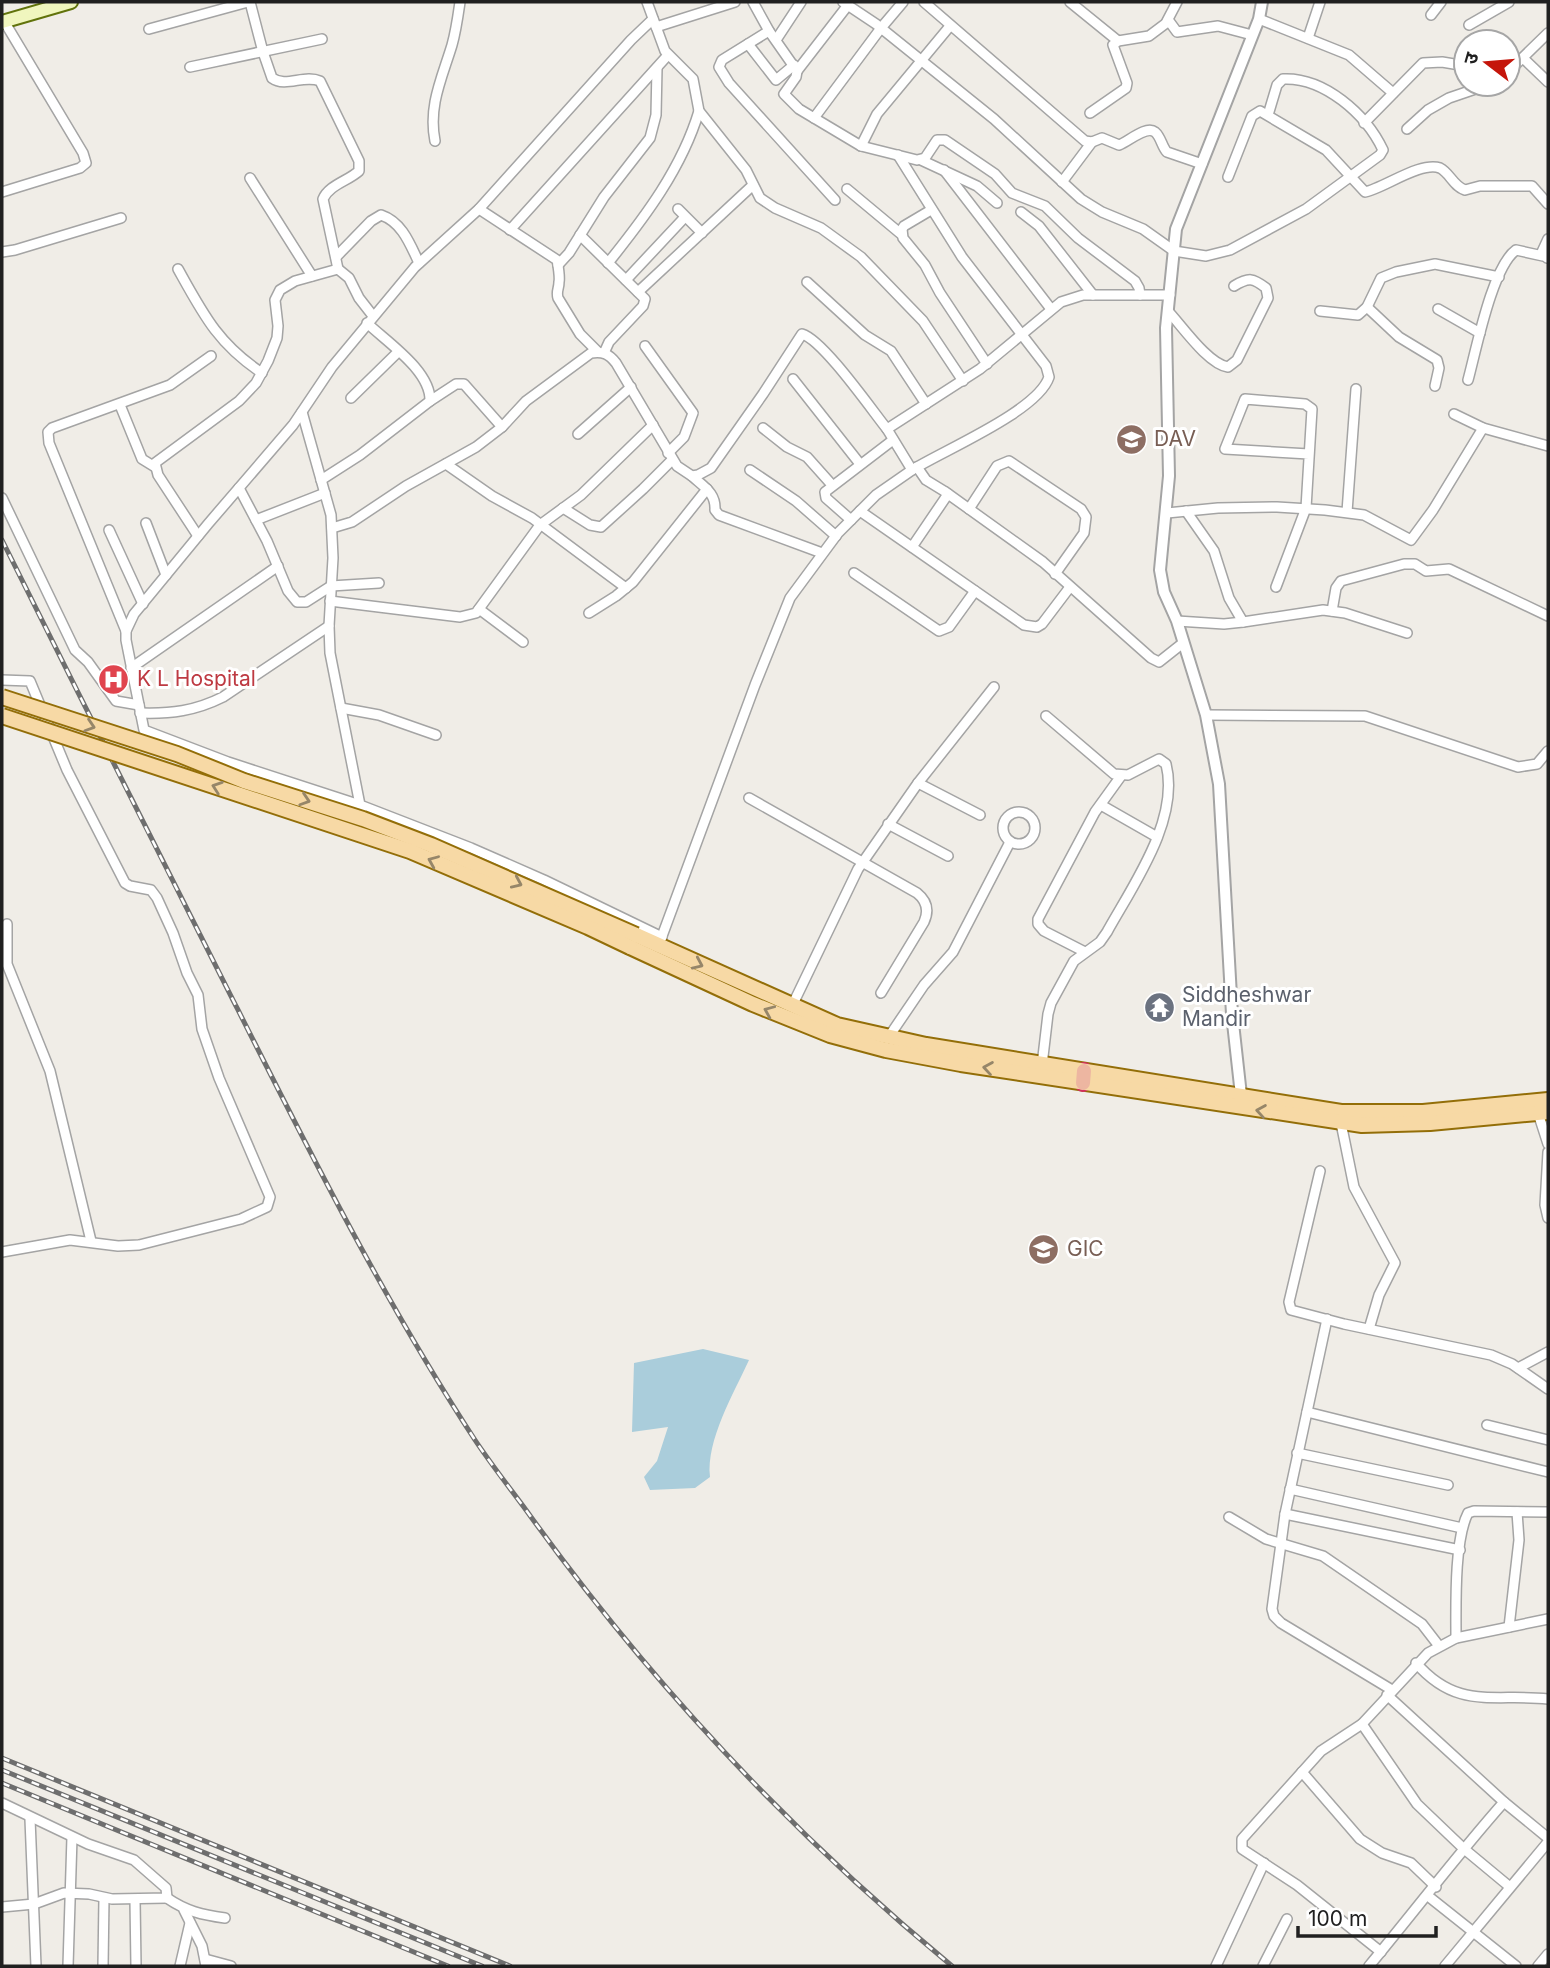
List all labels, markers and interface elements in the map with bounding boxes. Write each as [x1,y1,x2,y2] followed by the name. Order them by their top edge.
[1452,28,1522,98] north arrow
[1459,49,1484,67] text: उ
[1114,422,1148,456] school or university icon: DAV
[1154,426,1196,451] place label: DAV
[97,662,131,696] hospital icon: K L Hospital
[137,666,256,691] place label: K L Hospital
[84,717,96,732] one-way arrow
[212,781,224,795] one-way arrow
[298,792,310,807] one-way arrow
[427,855,440,869] one-way arrow
[510,874,522,888] one-way arrow
[691,955,703,969] one-way arrow
[1182,982,1311,1031] place label: Siddheshwar Mandir
[1142,990,1176,1024] temple icon: Siddheshwar Mandir
[763,1005,776,1019] one-way arrow
[982,1061,994,1076] one-way arrow
[1255,1104,1267,1119] one-way arrow
[1027,1232,1061,1266] school or university icon: GIC
[1067,1236,1104,1261] place label: GIC
[1298,1895,1436,1939] scale bar
[1308,1906,1367,1931] text: 100 m

